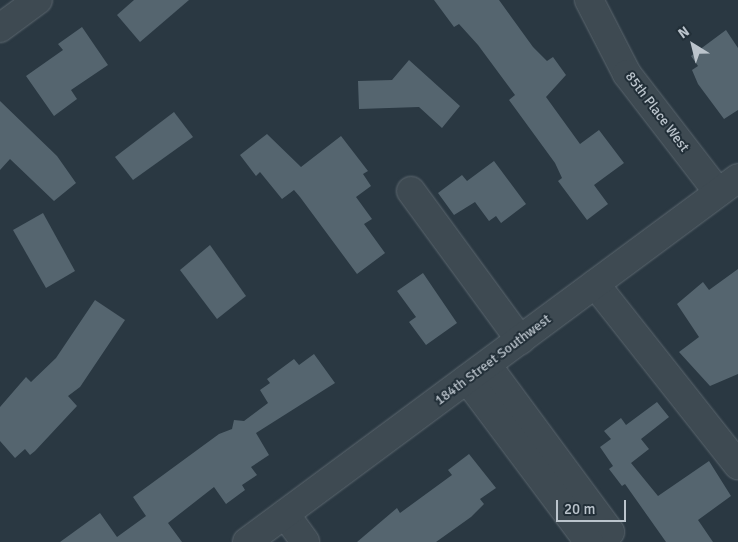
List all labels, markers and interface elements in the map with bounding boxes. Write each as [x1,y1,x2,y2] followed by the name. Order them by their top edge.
[668,20,718,70] north arrow
[675,23,693,42] text: N
[621,69,693,155] street label: 85th Place West
[432,311,554,409] street label: 184th Street Southwest
[558,490,628,522] scale bar
[564,500,595,518] text: 20 m

